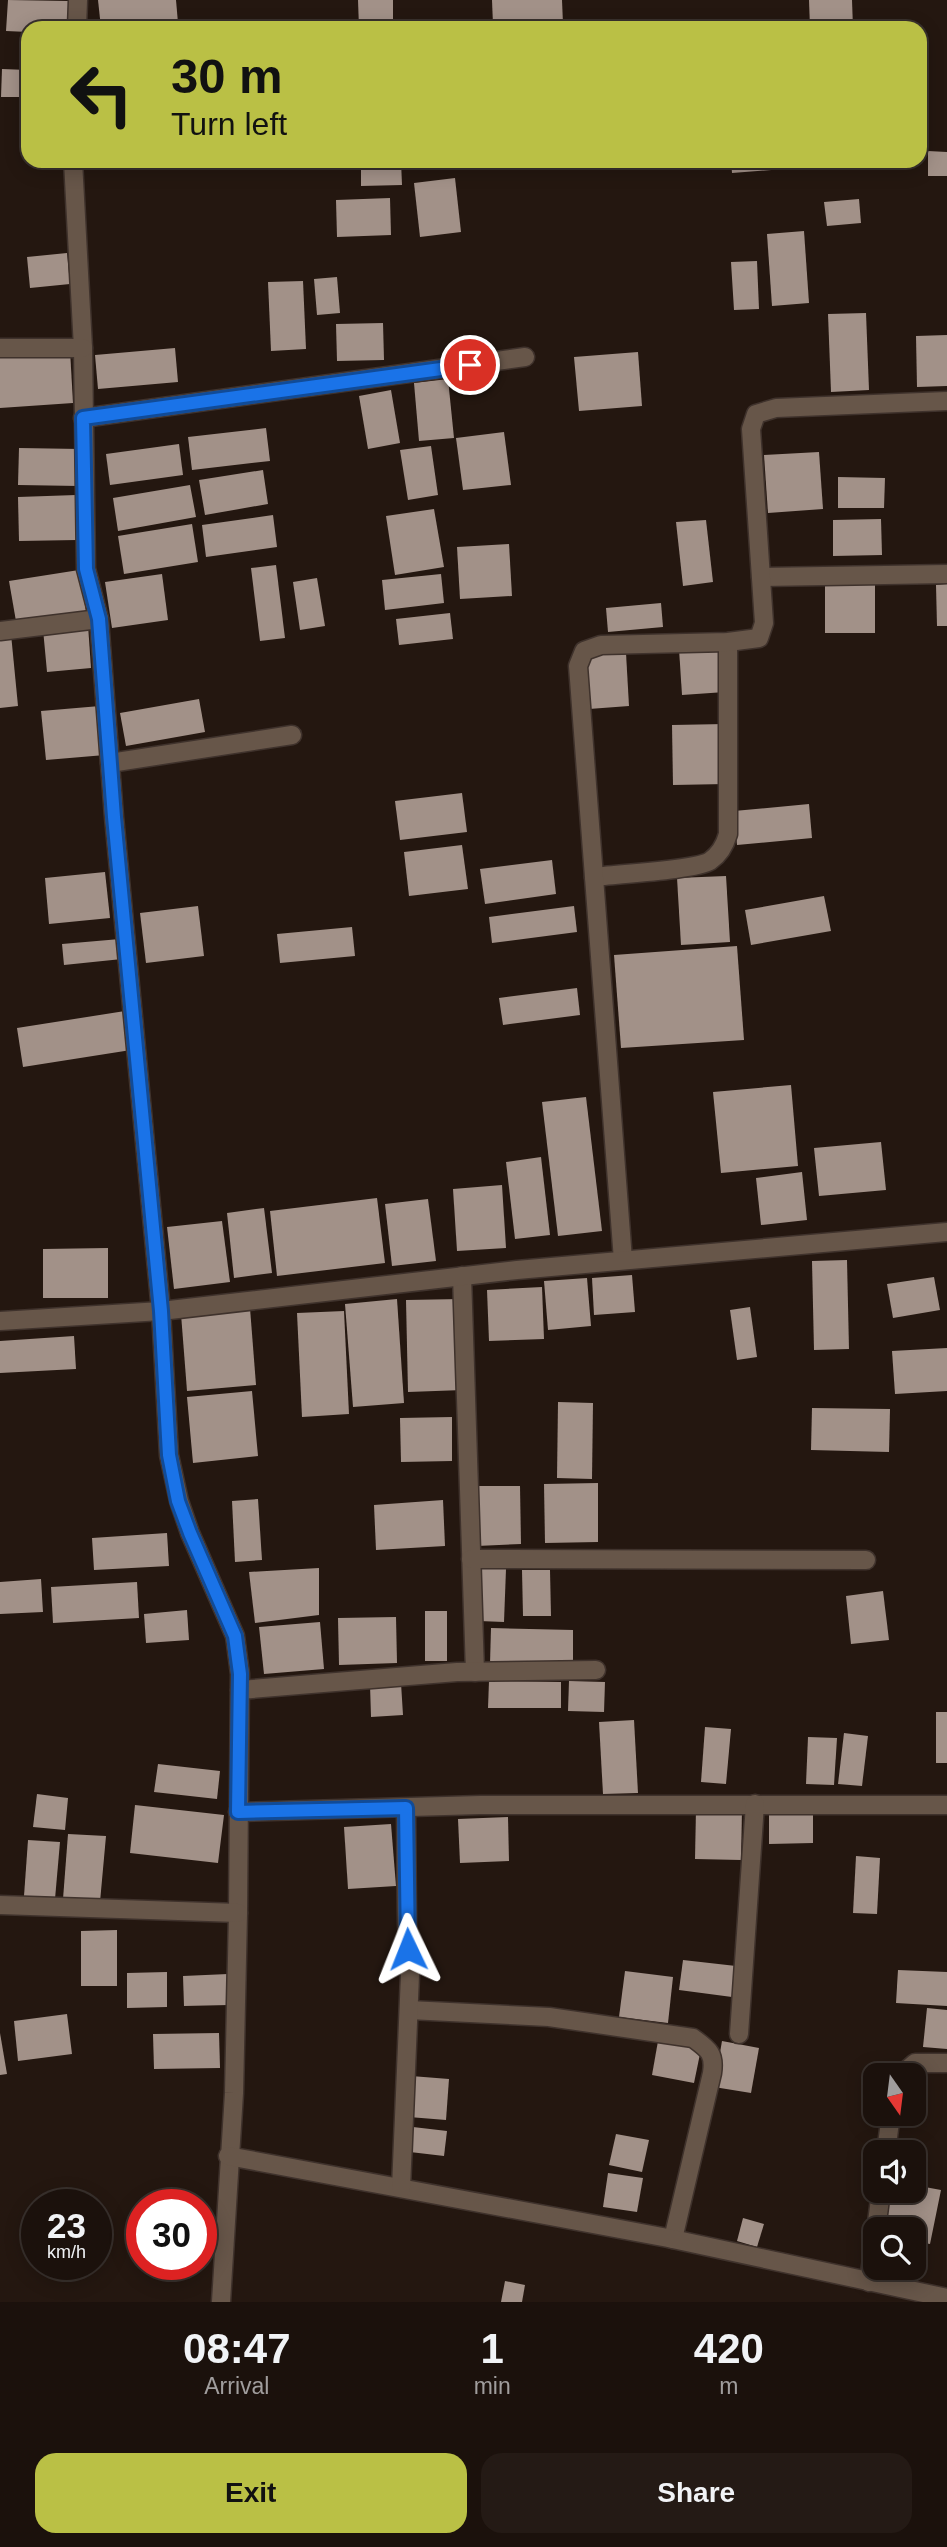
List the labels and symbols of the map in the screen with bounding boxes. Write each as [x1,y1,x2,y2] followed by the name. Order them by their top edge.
[440,335,500,395] pin
[371,1912,445,1986] position arrow
[863,2063,926,2126] north arrow
[126,2189,217,2280] speed limit sign: 30

